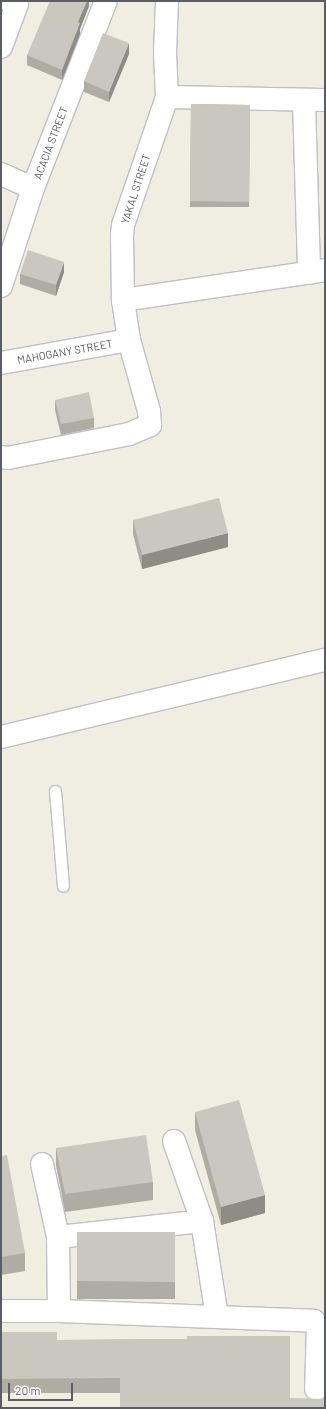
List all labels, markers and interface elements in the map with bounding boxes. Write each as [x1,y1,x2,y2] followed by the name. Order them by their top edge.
[31,105,71,181] street label: ACACIA STREET
[118,152,154,226] street label: YAKAL STREET
[16,337,114,367] street label: MAHOGANY STREET
[10,1375,75,1401] scale bar
[15,1383,41,1397] text: 20 m

